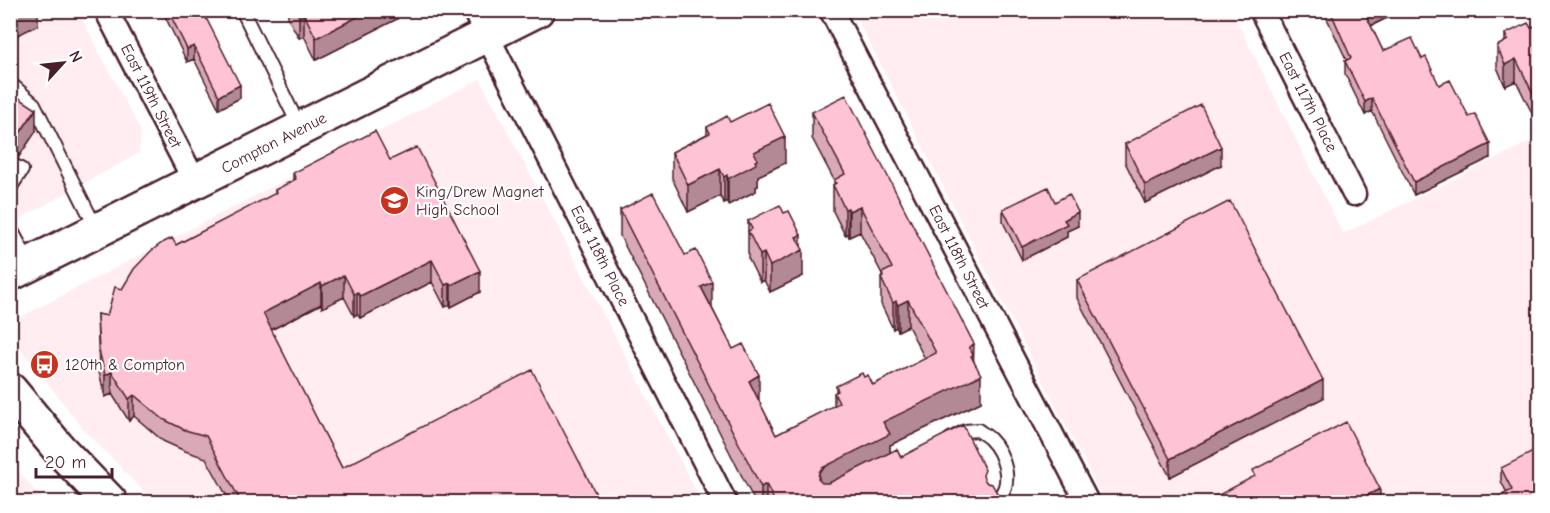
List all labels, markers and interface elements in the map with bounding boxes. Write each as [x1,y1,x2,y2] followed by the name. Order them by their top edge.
[33,33,93,93] north arrow
[117,41,185,151] street label: East 119th Street
[65,48,86,65] text: N
[1275,49,1341,155] street label: East 117th Place
[219,109,329,177] street label: Compton Avenue
[416,183,544,219] place label: King/Drew Magnet High School
[379,185,411,217] school or university icon: King/Drew Magnet High School
[925,202,993,312] street label: East 118th Street
[567,203,633,309] street label: East 118th Place
[28,349,60,381] bus stop icon: 120th & Compton
[65,356,185,374] place label: 120th & Compton
[36,441,112,479] scale bar
[45,452,86,473] text: 20 m

